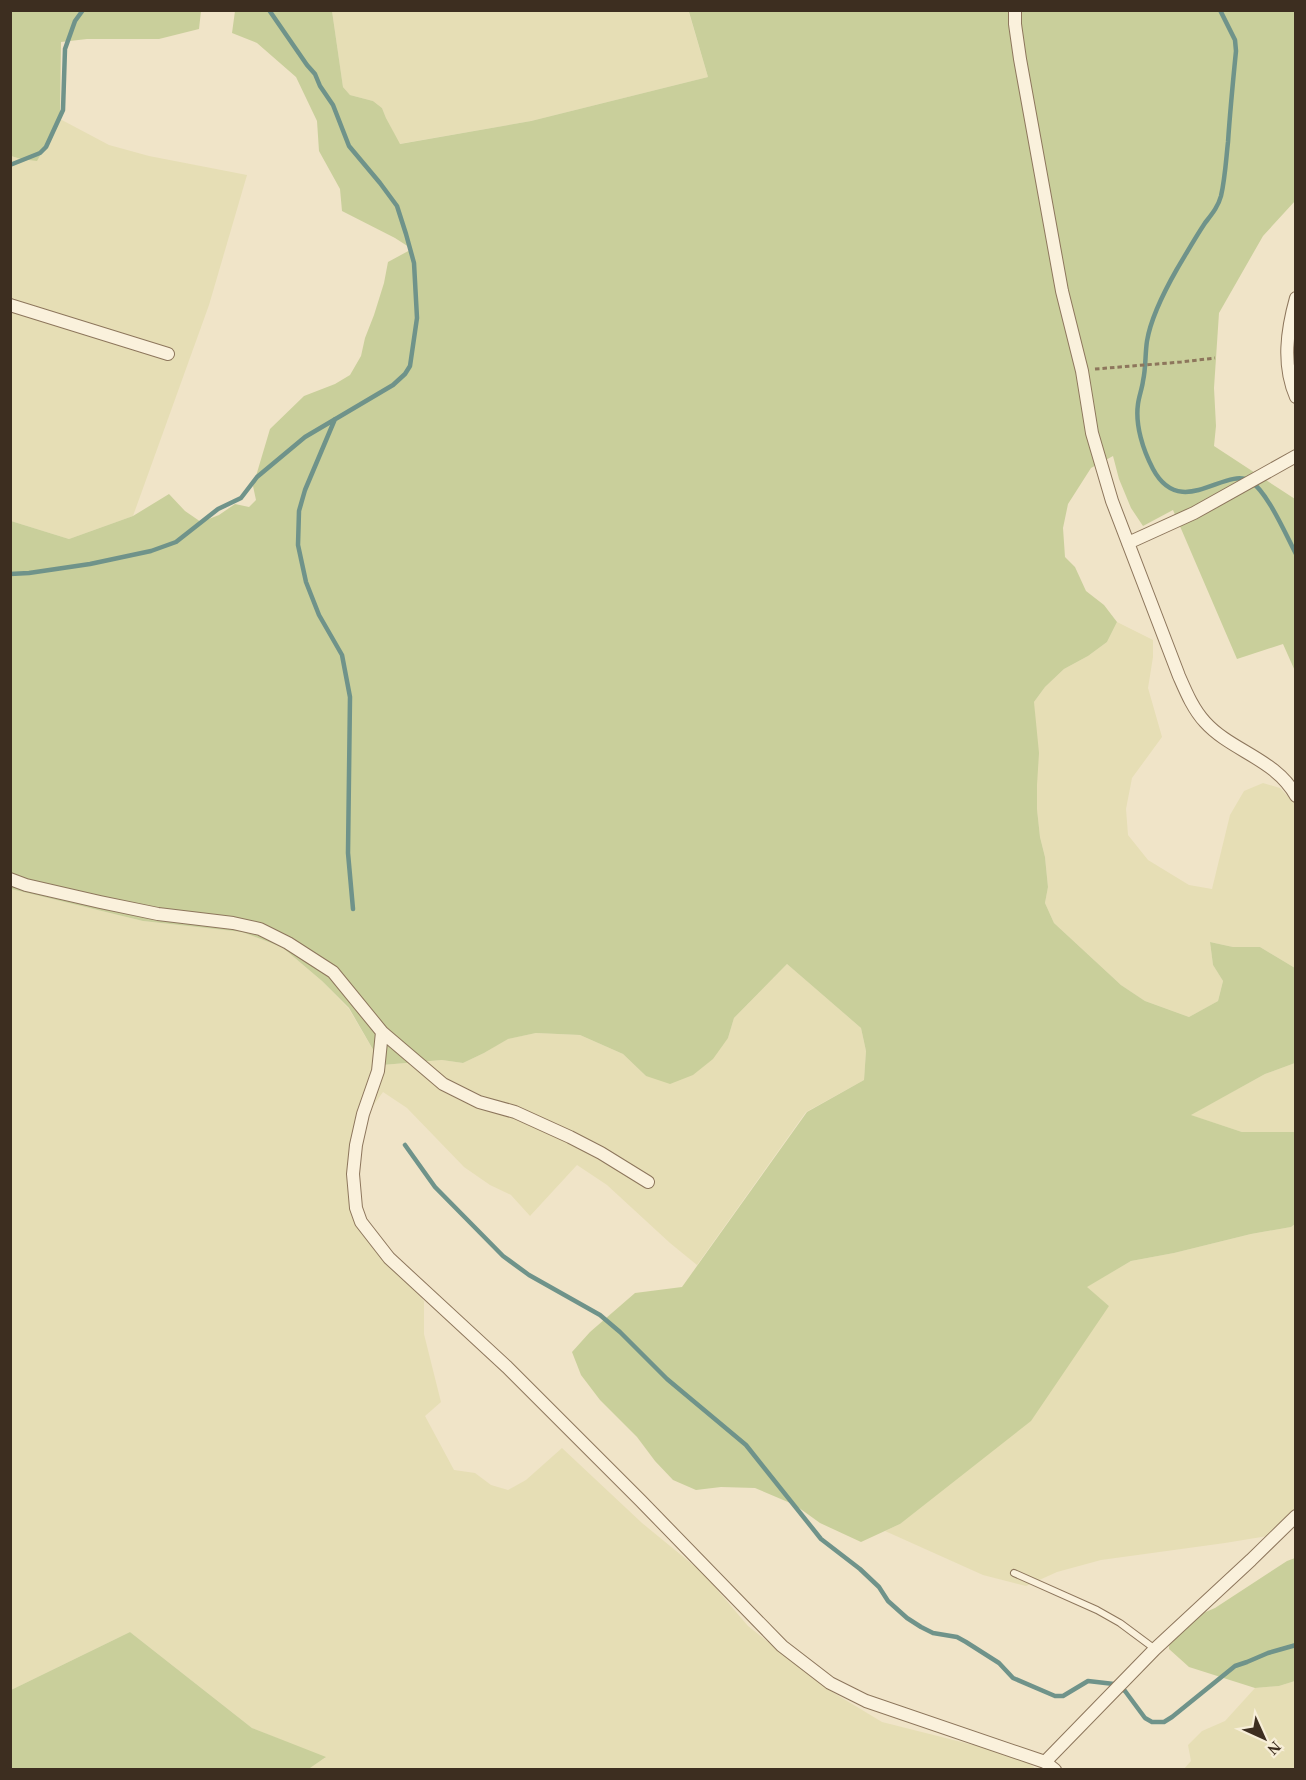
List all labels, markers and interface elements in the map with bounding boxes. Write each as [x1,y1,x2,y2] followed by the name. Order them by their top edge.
[1234,1708,1294,1768] north arrow
[1264,1738,1284,1759] text: N

